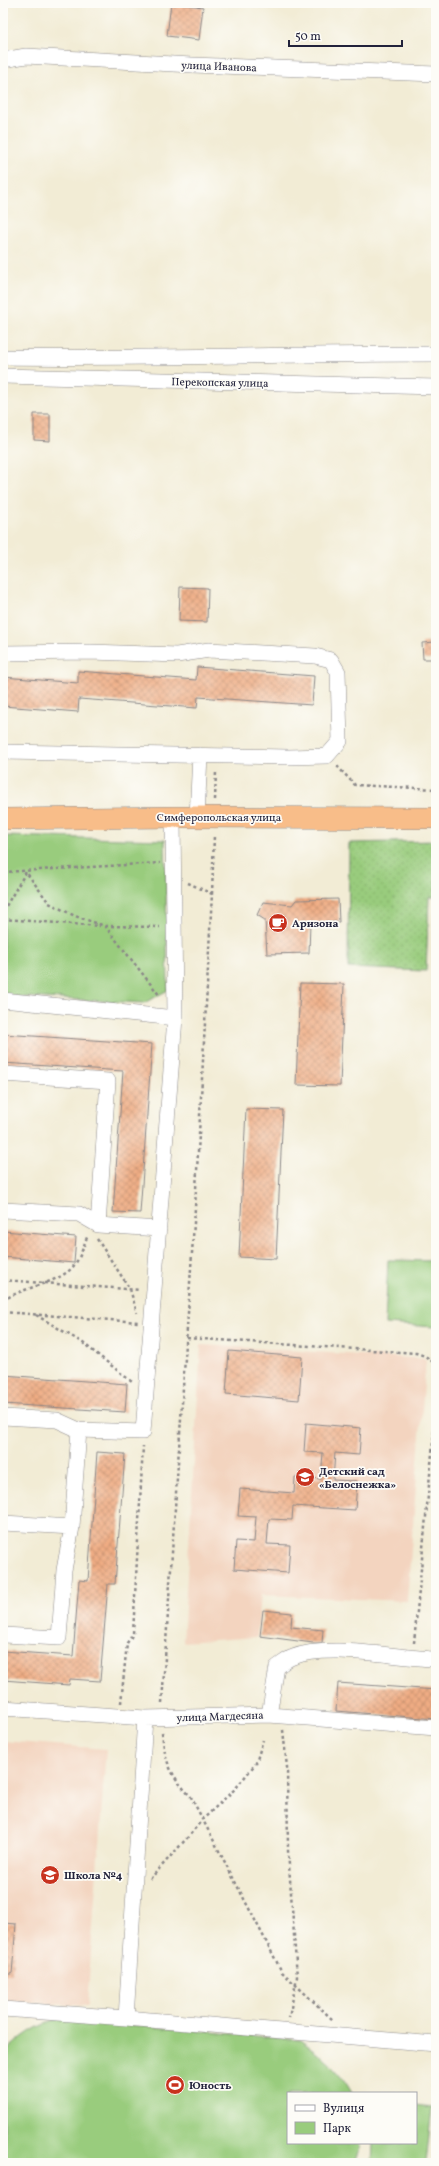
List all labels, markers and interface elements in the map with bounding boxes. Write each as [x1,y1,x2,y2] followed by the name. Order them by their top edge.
[289,22,402,48] scale bar
[295,29,321,45] text: 50 m
[181,59,258,76] street label: улица Иванова
[171,375,269,392] street label: Перекопская улица
[157,811,282,826] street label: Симферопольская улица
[267,912,289,934] cafe icon: Аризона
[292,917,339,932] place label: Аризона
[319,1465,396,1493] place label: Детский сад «Белоснежка»
[294,1466,316,1488] school or university icon: Детский сад «Белоснежка»
[176,1708,264,1727] street label: улица Магдесяна
[39,1864,61,1886] school or university icon: Школа №4
[64,1869,123,1884] place label: Школа №4
[164,2074,186,2096] sports icon: Юность
[189,2079,232,2094] place label: Юность
[287,2092,417,2144] legend
[323,2101,364,2117] text: Вулиця
[323,2121,351,2137] text: Парк

